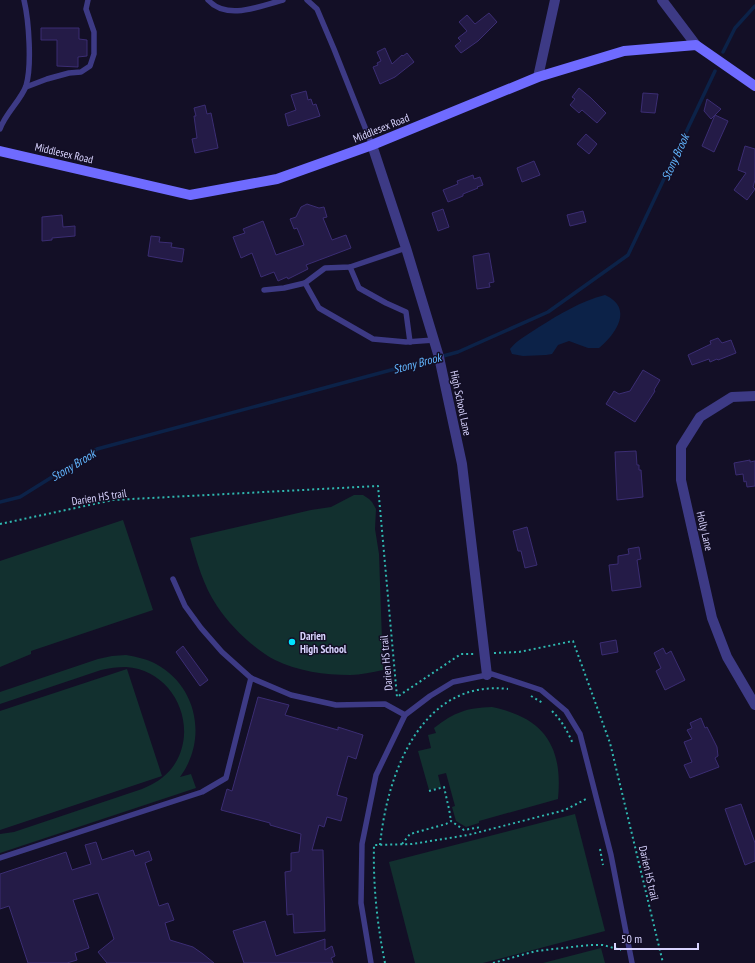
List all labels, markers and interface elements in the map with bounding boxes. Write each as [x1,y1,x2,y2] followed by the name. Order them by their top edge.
[351,110,411,146] street label: Middlesex Road
[658,130,693,183] water label: Stony Brook
[33,139,95,167] street label: Middlesex Road
[391,349,444,377] water label: Stony Brook
[447,369,475,437] street label: High School Lane
[48,445,99,484] water label: Stony Brook
[70,486,128,508] street label: Darien HS trail
[694,510,716,553] street label: Holly Lane
[300,629,347,656] place label: Darien High School
[377,634,395,691] street label: Darien HS trail
[287,637,297,647] marker: Darien High School
[636,844,662,902] street label: Darien HS trail
[615,925,698,951] scale bar
[621,931,642,946] text: 50 m

